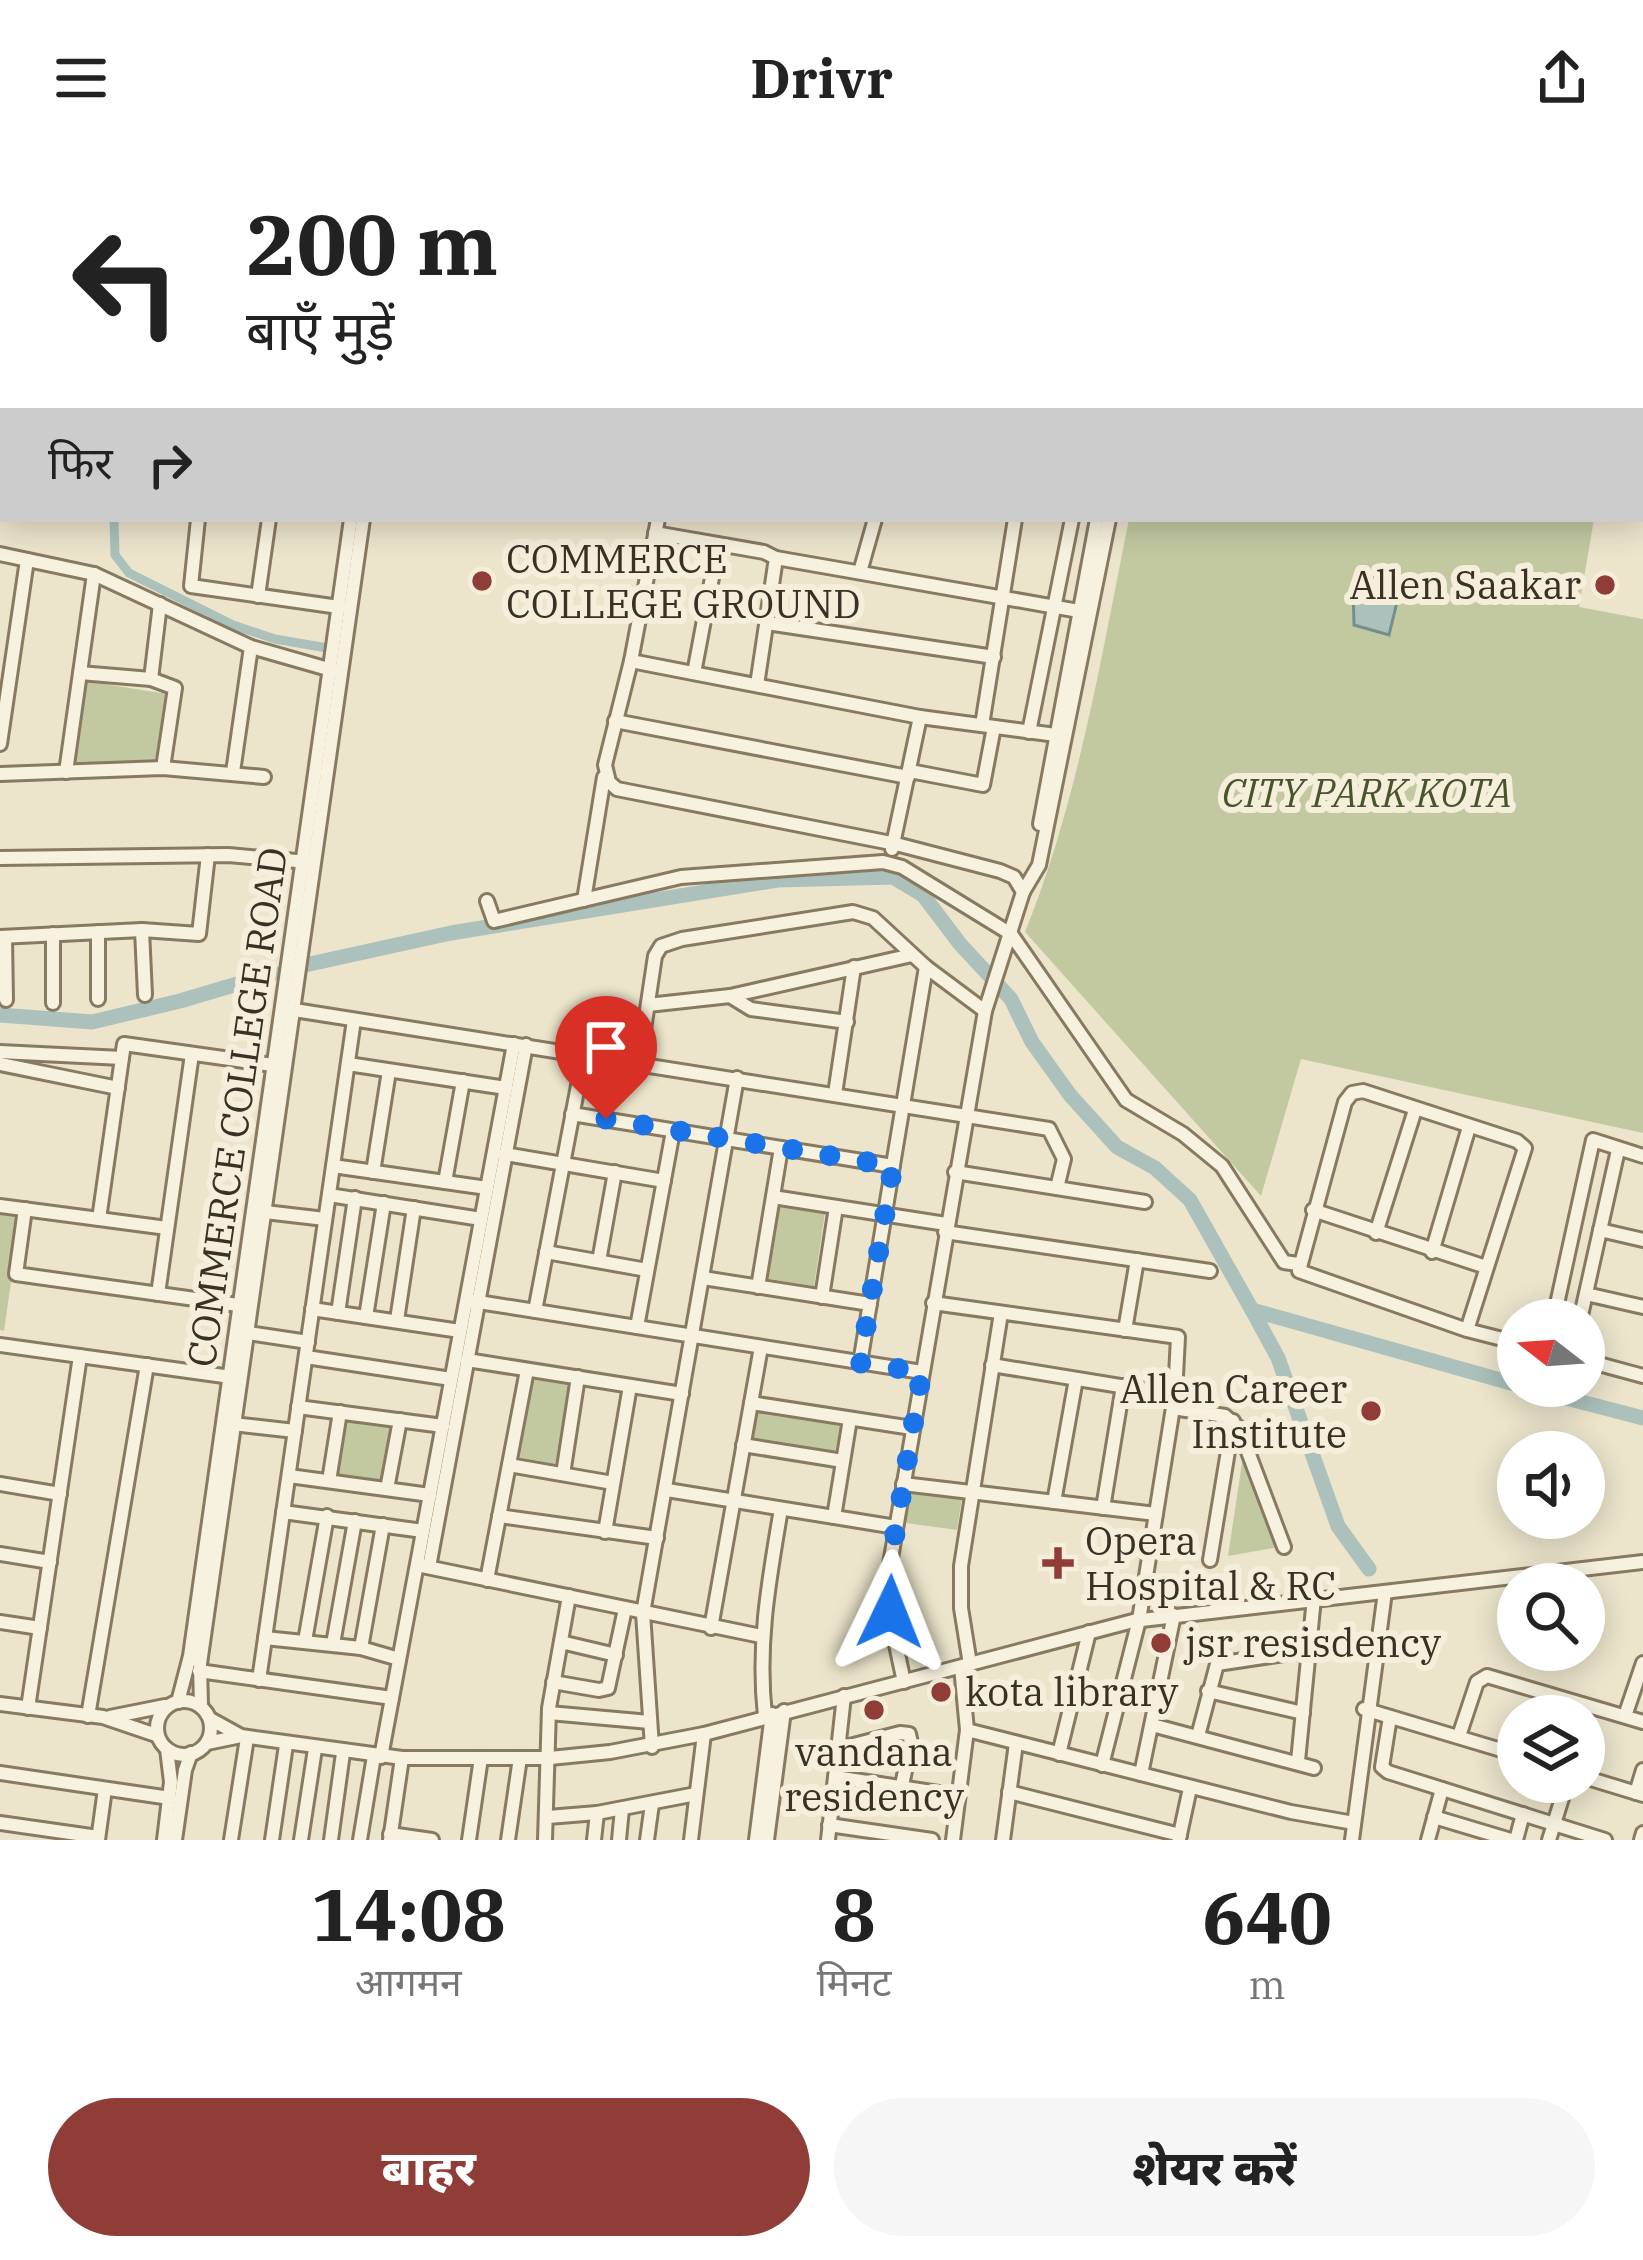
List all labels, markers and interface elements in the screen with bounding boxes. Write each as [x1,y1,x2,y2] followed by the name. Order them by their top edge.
[750,43,893,113] text: Drivr
[48,45,114,111] icon: menu
[1529,45,1595,111] icon: share
[246,189,498,298] text: 200 m
[48,204,204,360] icon: left
[246,295,394,365] text: बाएँ मुड़ें
[137,432,203,498] icon: right
[48,433,113,491] text: फिर
[506,533,861,629] place label: COMMERCE COLLEGE GROUND
[1349,559,1581,610] place label: Allen Saakar
[469,568,495,594] marker: COMMERCE COLLEGE GROUND
[1592,572,1618,598] marker: Allen Saakar
[1222,767,1512,818] park label: CITY PARK KOTA
[175,844,298,1370] street label: COMMERCE COLLEGE ROAD
[555,996,657,1119] pin
[573,1014,639,1080] icon: arrive
[1497,1299,1605,1407] north arrow
[1497,1299,1605,1803] map controls
[1120,1363,1347,1459] place label: Allen Career Institute
[1358,1398,1384,1424] marker: Allen Career Institute
[1497,1431,1605,1539] button: sound
[1085,1515,1337,1611] place label: Opera Hospital & RC
[1042,1547,1074,1579] marker: Opera Hospital & RC
[827,1549,953,1675] position arrow
[1497,1563,1605,1671] button: search
[1183,1617,1441,1668] place label: jsr resisdency
[1148,1630,1174,1656] marker: jsr resisdency
[965,1666,1179,1717] place label: kota library
[928,1679,954,1705] marker: kota library
[1497,1695,1605,1803] button: layers
[861,1697,887,1723] marker: vandana residency
[784,1726,964,1822] place label: vandana residency
[311,1867,506,1961] text: 14:08
[832,1867,876,1961] text: 8
[1202,1870,1332,1964] text: 640
[355,1956,462,2007] text: आगमन
[817,1956,891,2007] text: मिनट
[1249,1959,1286,2010] text: m
[48,2098,810,2236] button: बाहर
[834,2098,1595,2236] button: शेयर करें

